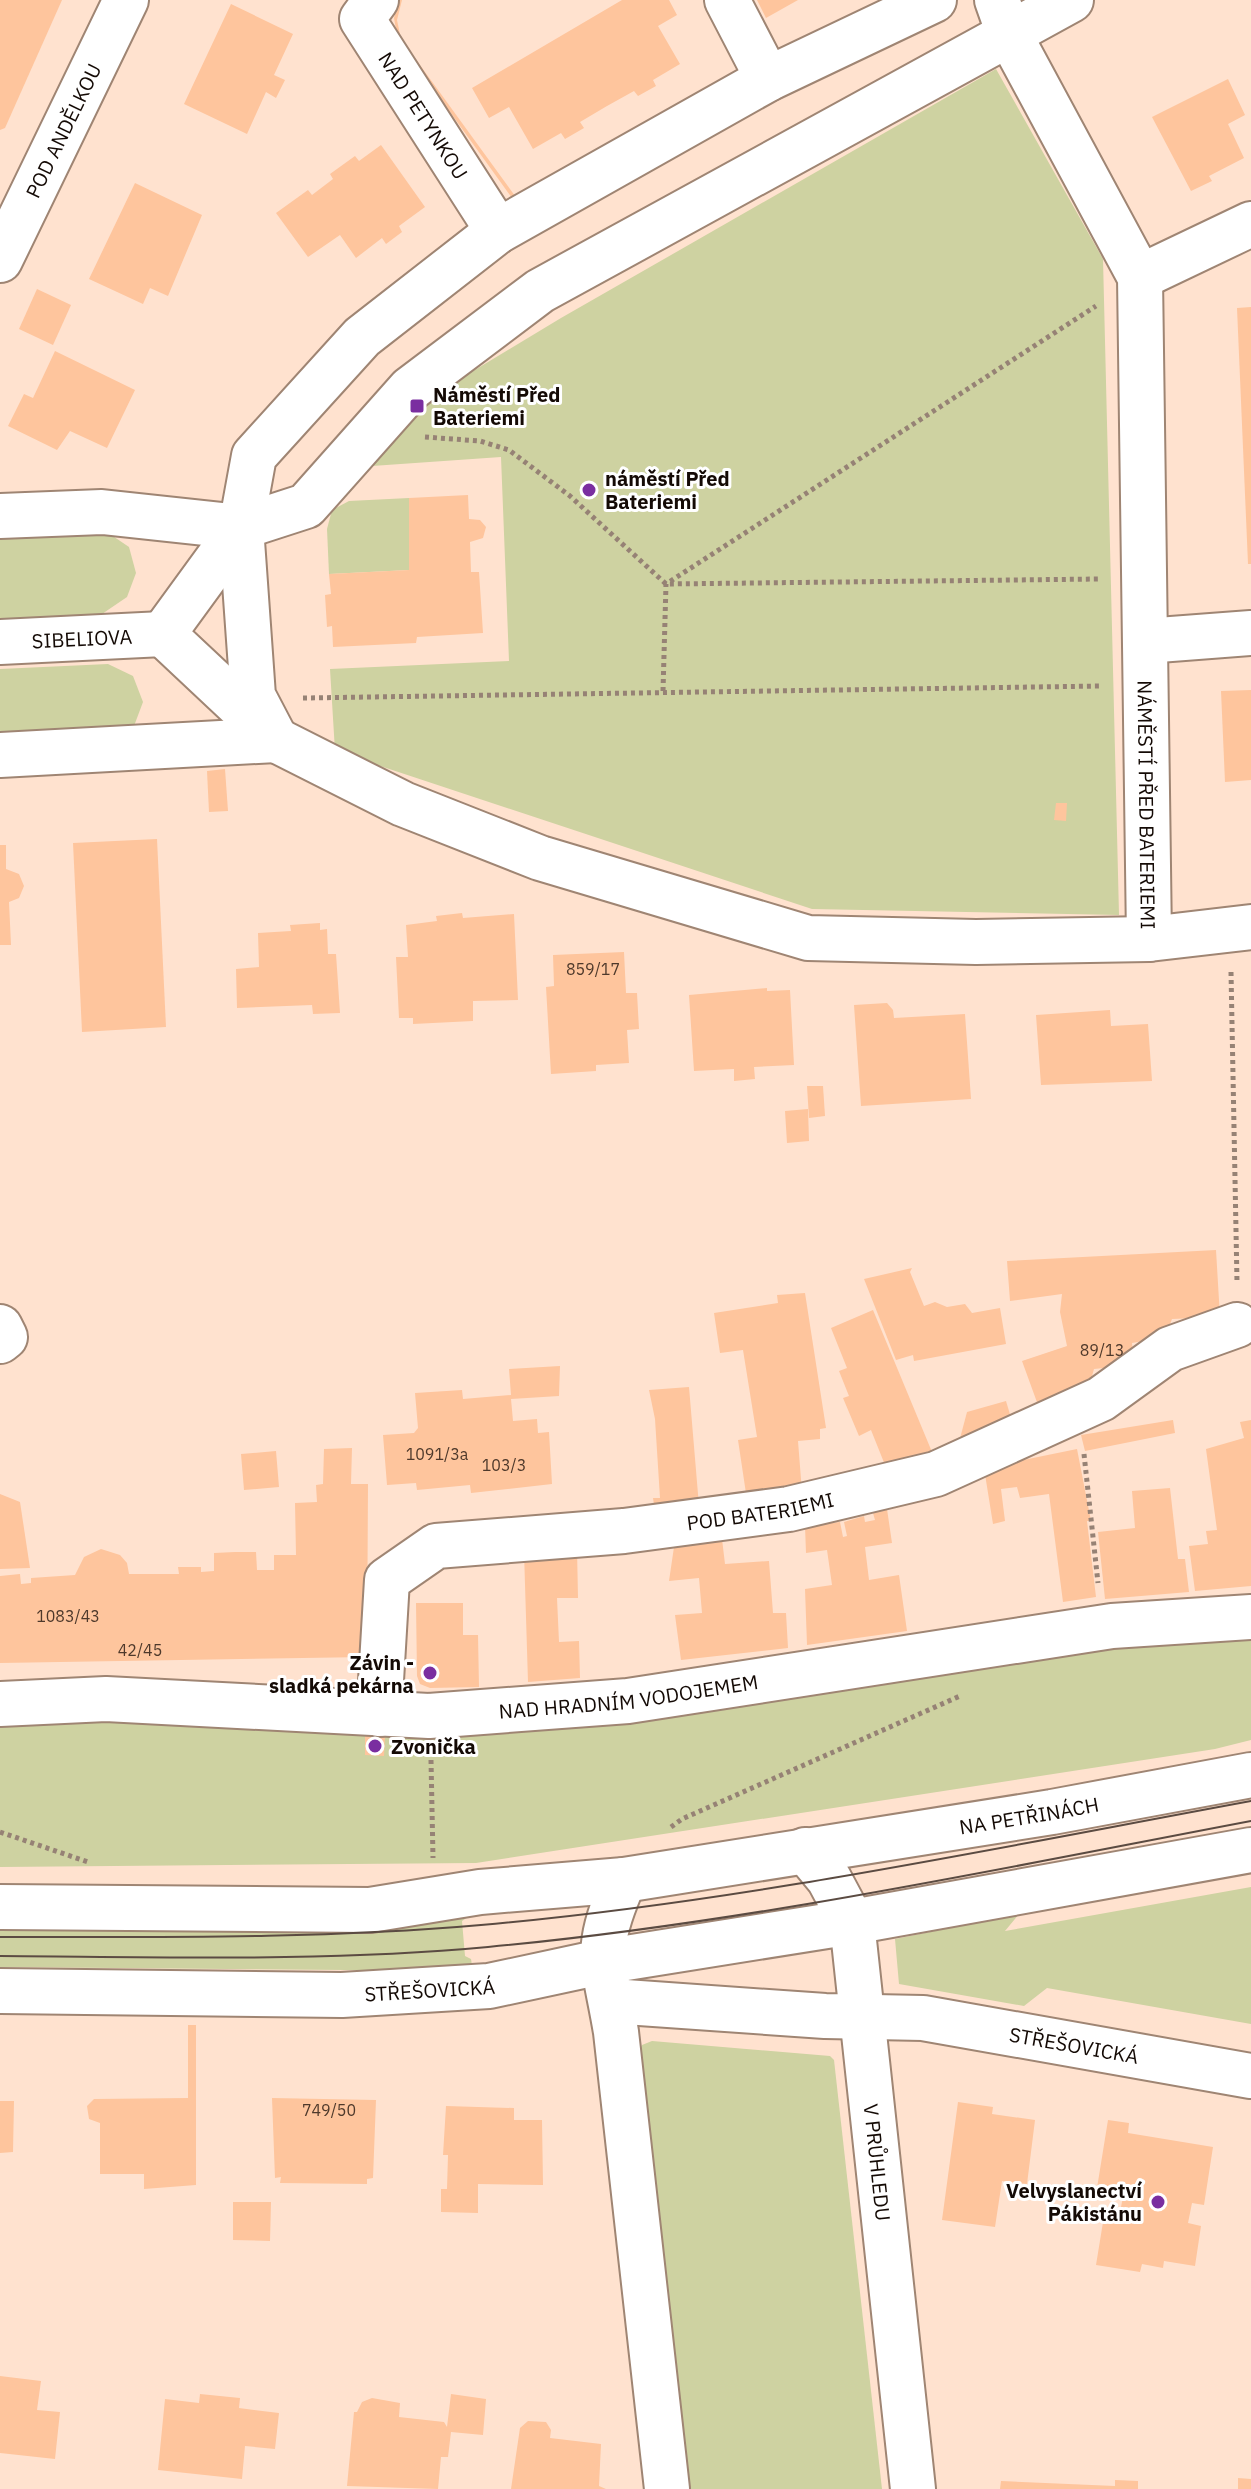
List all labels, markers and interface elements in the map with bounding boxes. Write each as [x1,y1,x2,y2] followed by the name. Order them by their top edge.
[373,46,475,184] street label: NAD PETYNKOU
[19,59,107,202] street label: POD ANDĚLKOU
[433,381,560,431] place label: Náměstí Před Bateriemi
[408,397,426,415] marker: Náměstí Před Bateriemi
[605,465,730,515] place label: náměstí Před Bateriemi
[580,481,598,499] marker: náměstí Před Bateriemi
[31,622,133,654] street label: SIBELIOVA
[1132,680,1162,930] street label: NÁMĚSTÍ PŘED BATERIEMI
[566,959,620,979] house number: 859/17
[1080,1340,1124,1360] house number: 89/13
[406,1444,469,1464] house number: 1091/3a
[482,1455,526,1475] house number: 103/3
[685,1485,836,1536] street label: POD BATERIEMI
[36,1606,100,1626] house number: 1083/43
[118,1640,162,1660] house number: 42/45
[269,1649,414,1699] place label: Závin - sladká pekárna
[421,1664,439,1682] marker: Závin - sladká pekárna
[498,1668,760,1724] street label: NAD HRADNÍM VODOJEMEM
[391,1733,476,1760] place label: Zvonička
[366,1737,384,1755] marker: Zvonička
[957,1790,1101,1840] street label: NA PETŘINÁCH
[364,1972,496,2007] street label: STŘEŠOVICKÁ
[1007,2020,1141,2069] street label: STŘEŠOVICKÁ
[302,2100,356,2120] house number: 749/50
[858,2102,898,2222] street label: V PRŮHLEDU
[1006,2177,1142,2227] place label: Velvyslanectví Pákistánu
[1149,2193,1167,2211] marker: Velvyslanectví Pákistánu

